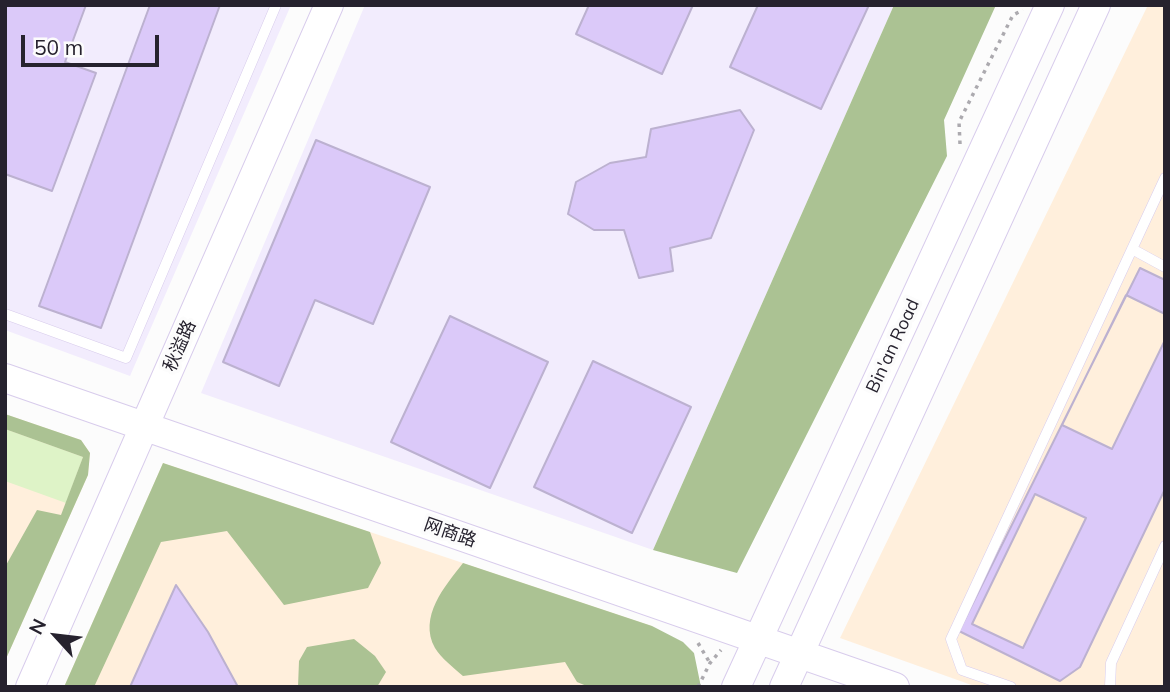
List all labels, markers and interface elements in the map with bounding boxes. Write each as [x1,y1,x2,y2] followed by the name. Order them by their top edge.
[24,21,163,65] scale bar
[34,34,83,60] text: 50 m
[862,296,924,396] street label: Bin'an Road
[159,317,201,375] street label: 秋溢路
[421,514,479,552] street label: 网商路
[21,601,91,671] north arrow
[23,615,51,638] text: N

